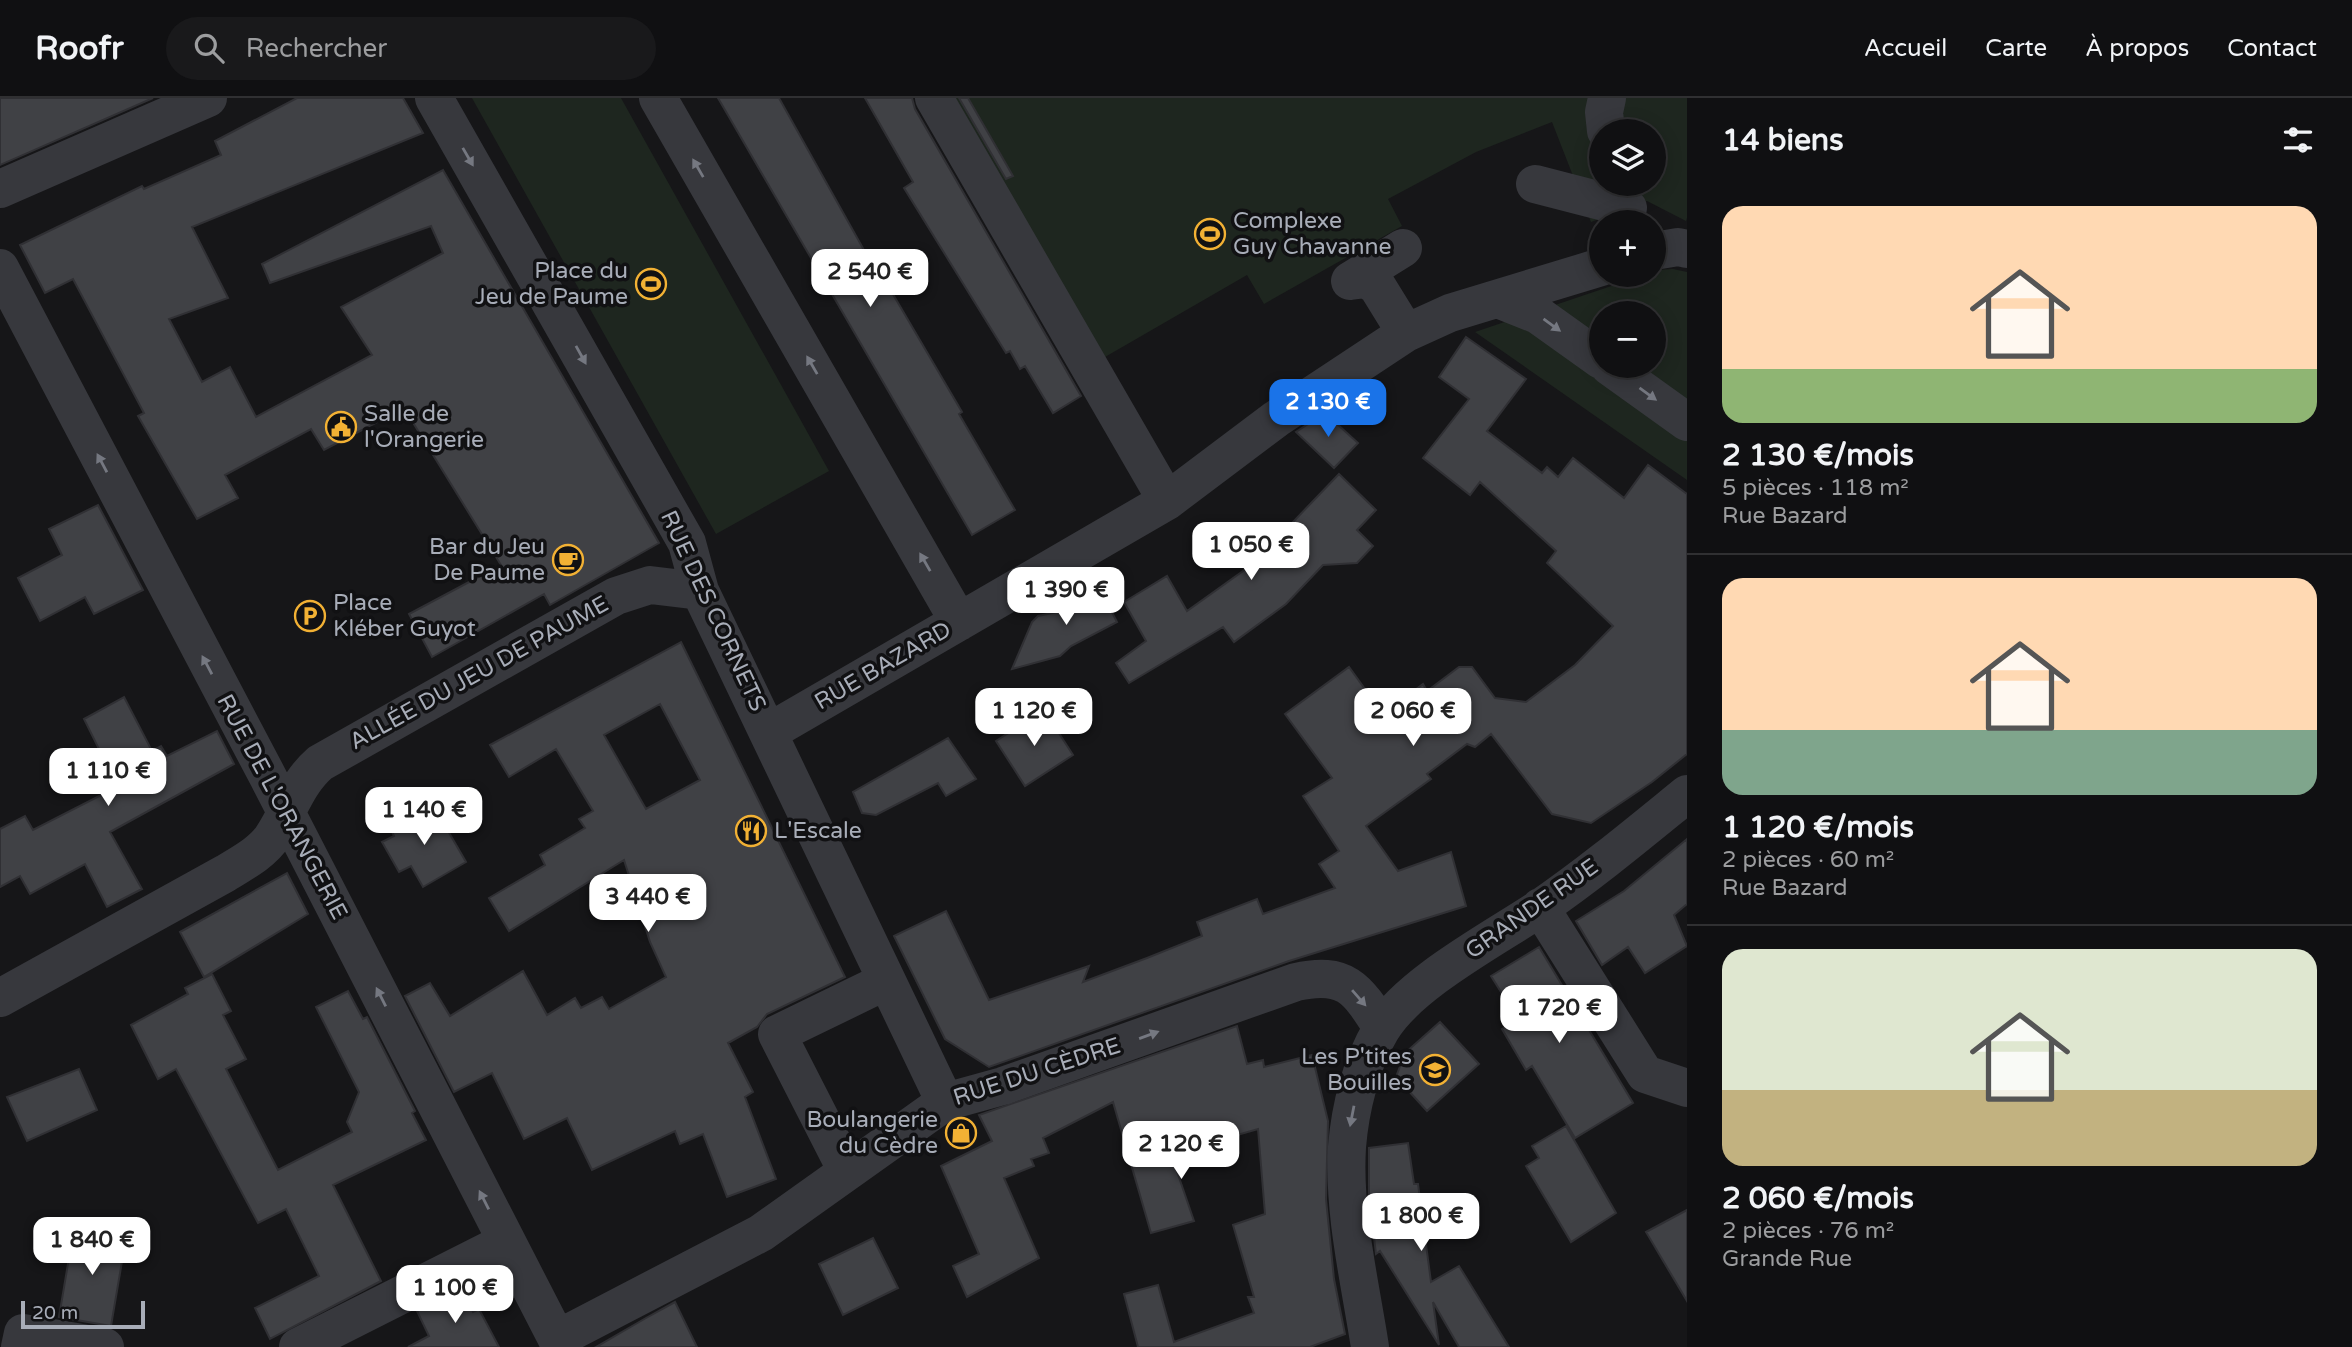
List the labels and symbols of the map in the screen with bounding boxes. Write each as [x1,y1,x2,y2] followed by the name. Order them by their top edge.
[462,148,474,167] one-way arrow
[692,158,704,178] one-way arrow
[1233,207,1391,261] place label: Complexe Guy Chavanne
[1193,217,1227,251] sports icon: Complexe Guy Chavanne
[805,250,935,309] pin: 2 540 €
[475,257,628,311] place label: Place du Jeu de Paume
[634,267,668,301] sports icon: Place du Jeu de Paume
[1543,318,1561,332] one-way arrow
[575,345,587,365] one-way arrow
[805,356,818,375] one-way arrow
[1263,380,1393,439] pin: 2 130 €
[1639,387,1657,401] one-way arrow
[364,400,484,454] place label: Salle de l'Orangerie
[324,410,358,444] public building icon: Salle de l'Orangerie
[96,454,108,473] one-way arrow
[654,506,772,716] street label: RUE DES CORNETS
[1186,522,1316,582] pin: 1 050 €
[429,533,545,587] place label: Bar du Jeu De Paume
[551,543,585,577] cafe icon: Bar du Jeu De Paume
[919,553,931,572] one-way arrow
[1001,568,1131,627] pin: 1 390 €
[333,589,476,643] place label: Place Kléber Guyot
[345,590,613,756] street label: ALLÉE DU JEU DE PAUME
[293,599,327,633] parking icon: Place Kléber Guyot
[810,616,956,716] street label: RUE BAZARD
[202,655,213,675] one-way arrow
[969,688,1099,748] pin: 1 120 €
[1348,688,1478,748] pin: 2 060 €
[211,690,353,924] street label: RUE DE L'ORANGERIE
[43,748,173,808] pin: 1 110 €
[359,788,489,847] pin: 1 140 €
[734,814,768,848] restaurant icon: L'Escale
[774,817,862,845] place label: L'Escale
[1460,853,1604,965] street label: GRANDE RUE
[583,874,713,934] pin: 3 440 €
[1494,986,1624,1045] pin: 1 720 €
[375,987,386,1007] one-way arrow
[1351,989,1366,1006] one-way arrow
[1139,1029,1160,1040] one-way arrow
[950,1032,1124,1112] street label: RUE DU CÈDRE
[1301,1043,1412,1097] place label: Les P'tites Bouilles
[1418,1053,1452,1087] school or university icon: Les P'tites Bouilles
[1347,1105,1358,1127] one-way arrow
[806,1106,938,1160] place label: Boulangerie du Cèdre
[944,1116,978,1150] shop icon: Boulangerie du Cèdre
[1116,1122,1246,1181] pin: 2 120 €
[479,1189,491,1209] one-way arrow
[1356,1194,1486,1253] pin: 1 800 €
[27,1218,157,1277] pin: 1 840 €
[390,1266,520,1325] pin: 1 100 €
[21,1298,145,1330] scale bar

